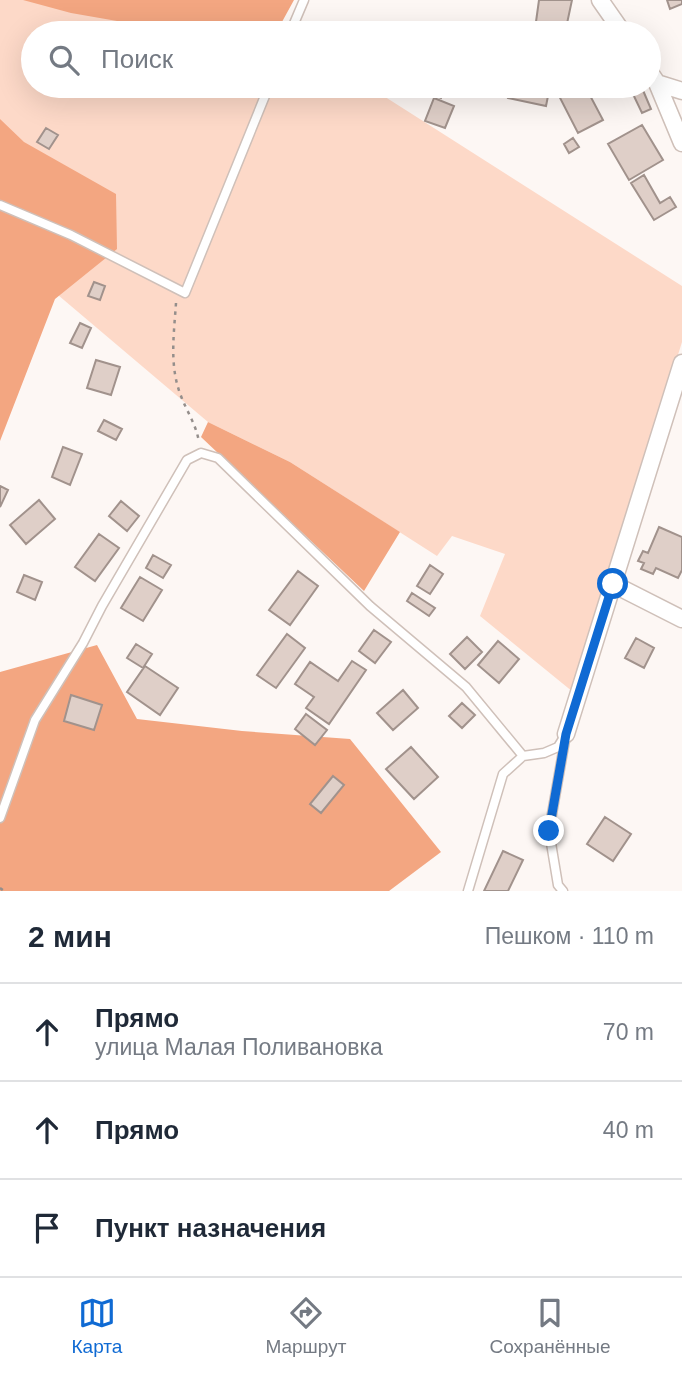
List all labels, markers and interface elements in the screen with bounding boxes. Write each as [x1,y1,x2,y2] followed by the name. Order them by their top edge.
[21,21,661,98] search box
[45,41,83,79] icon: search
[101,44,173,74] text: Поиск
[597,568,628,599] route start
[533,815,564,846] route end
[28,920,112,953] text: 2 мин
[485,923,654,949] text: Пешком · 110 m
[95,1003,179,1033] text: Прямо
[28,1013,66,1051] icon: ahead
[603,1019,654,1045] text: 70 m
[95,1034,383,1060] text: улица Малая Поливановка
[28,1111,66,1149] icon: ahead
[95,1115,179,1145] text: Прямо
[603,1117,654,1143] text: 40 m
[28,1209,66,1247] icon: arrive
[95,1213,326,1243] text: Пункт назначения
[72,1294,122,1358] tab: Карта
[265,1294,346,1358] tab: Маршрут
[489,1294,610,1358] tab: Сохранённые

